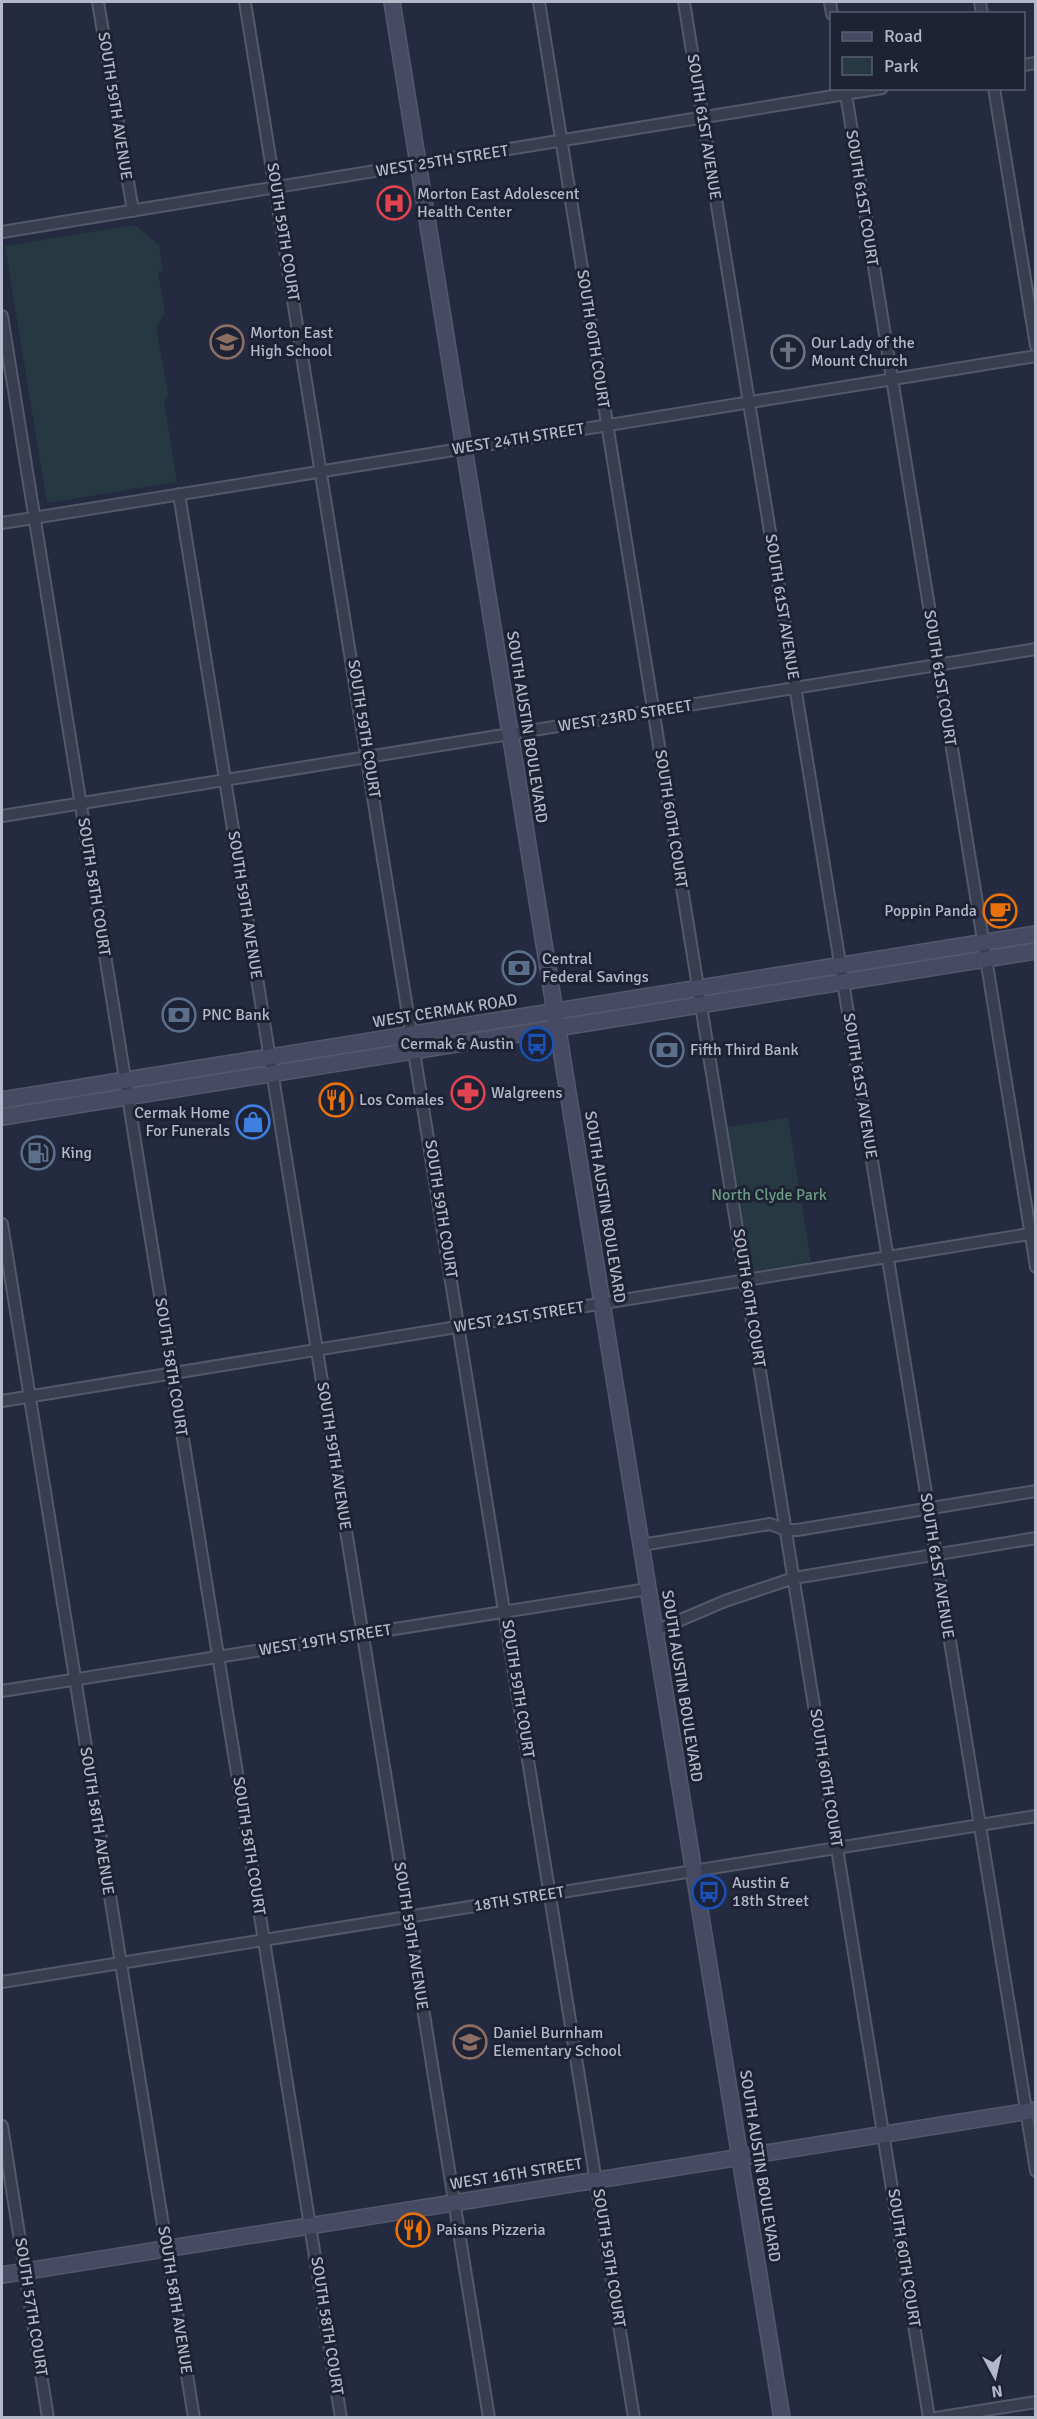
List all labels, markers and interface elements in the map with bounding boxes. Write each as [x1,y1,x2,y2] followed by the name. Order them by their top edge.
[830,12,1025,90] legend
[884,25,923,47] text: Road
[93,31,137,181] street label: SOUTH 59TH AVENUE
[683,53,725,201] street label: SOUTH 61ST AVENUE
[884,55,919,77] text: Park
[841,129,883,268] street label: SOUTH 61ST COURT
[374,141,510,181] street label: WEST 25TH STREET
[262,161,304,303] street label: SOUTH 59TH COURT
[417,184,580,222] place label: Morton East Adolescent Health Center
[376,185,412,221] hospital icon: Morton East Adolescent Health Center
[572,268,614,410] street label: SOUTH 60TH COURT
[250,323,334,361] place label: Morton East High School
[209,324,245,360] school or university icon: Morton East High School
[811,333,915,371] place label: Our Lady of the Mount Church
[770,334,806,370] church icon: Our Lady of the Mount Church
[450,419,586,459] street label: WEST 24TH STREET
[761,533,803,681] street label: SOUTH 61ST AVENUE
[919,609,961,748] street label: SOUTH 61ST COURT
[502,630,552,824] street label: SOUTH AUSTIN BOULEVARD
[343,658,385,800] street label: SOUTH 59TH COURT
[557,696,693,736] street label: WEST 23RD STREET
[650,748,692,890] street label: SOUTH 60TH COURT
[73,816,115,958] street label: SOUTH 58TH COURT
[223,830,267,980] street label: SOUTH 59TH AVENUE
[982,893,1018,929] cafe icon: Poppin Panda
[884,901,977,921] place label: Poppin Panda
[542,949,649,987] place label: Central Federal Savings
[501,950,537,986] bank icon: Central Federal Savings
[371,990,519,1032] street label: WEST CERMAK ROAD
[161,997,197,1033] bank icon: PNC Bank
[202,1005,270,1025] place label: PNC Bank
[839,1012,881,1160] street label: SOUTH 61ST AVENUE
[519,1026,555,1062] bus stop icon: Cermak & Austin
[649,1032,685,1068] bank icon: Fifth Third Bank
[401,1034,514,1054] place label: Cermak & Austin
[690,1040,798,1060] place label: Fifth Third Bank
[450,1075,486,1111] pharmacy icon: Walgreens
[318,1082,354,1118] restaurant icon: Los Comales
[491,1083,563,1103] place label: Walgreens
[359,1090,444,1110] place label: Los Comales
[134,1103,230,1141] place label: Cermak Home For Funerals
[235,1104,271,1140] shop icon: Cermak Home For Funerals
[580,1110,630,1304] street label: SOUTH AUSTIN BOULEVARD
[20,1135,56,1171] fuel station icon: King
[420,1138,462,1280] street label: SOUTH 59TH COURT
[61,1143,92,1163] place label: King
[711,1185,827,1205] park label: North Clyde Park
[728,1227,770,1369] street label: SOUTH 60TH COURT
[150,1296,192,1438] street label: SOUTH 58TH COURT
[452,1297,586,1337] street label: WEST 21ST STREET
[312,1381,356,1531] street label: SOUTH 59TH AVENUE
[916,1492,958,1640] street label: SOUTH 61ST AVENUE
[657,1589,707,1783] street label: SOUTH AUSTIN BOULEVARD
[497,1618,539,1760] street label: SOUTH 59TH COURT
[257,1620,393,1660] street label: WEST 19TH STREET
[805,1707,847,1849] street label: SOUTH 60TH COURT
[75,1746,119,1896] street label: SOUTH 58TH AVENUE
[228,1775,270,1917] street label: SOUTH 58TH COURT
[389,1861,433,2011] street label: SOUTH 59TH AVENUE
[732,1873,809,1911] place label: Austin & 18th Street
[691,1874,727,1910] bus stop icon: Austin & 18th Street
[472,1882,566,1916] street label: 18TH STREET
[493,2023,622,2061] place label: Daniel Burnham Elementary School
[452,2024,488,2060] school or university icon: Daniel Burnham Elementary School
[735,2069,785,2263] street label: SOUTH AUSTIN BOULEVARD
[448,2154,584,2194] street label: WEST 16TH STREET
[588,2187,630,2329] street label: SOUTH 59TH COURT
[883,2187,925,2329] street label: SOUTH 60TH COURT
[395,2212,431,2248] restaurant icon: Paisans Pizzeria
[436,2220,546,2240] place label: Paisans Pizzeria
[153,2225,197,2375] street label: SOUTH 58TH AVENUE
[10,2236,52,2378] street label: SOUTH 57TH COURT
[306,2255,348,2397] street label: SOUTH 58TH COURT
[965,2347,1025,2407] north arrow
[990,2380,1004,2402] text: N

